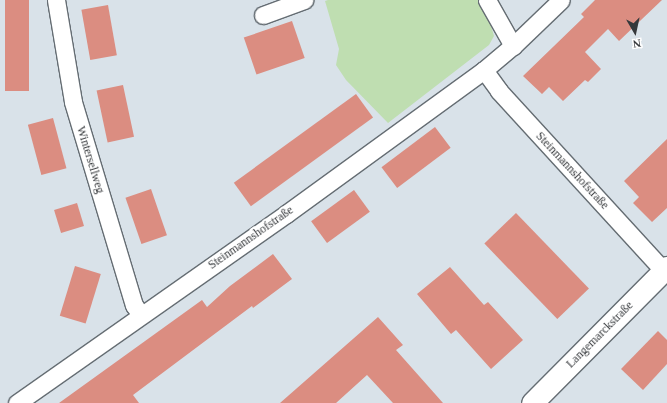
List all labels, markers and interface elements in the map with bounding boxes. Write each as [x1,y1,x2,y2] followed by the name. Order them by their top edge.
[615,12,655,52] north arrow
[632,37,642,50] text: N
[73,125,107,195] street label: Wintersellweg
[532,129,612,213] street label: Steinmannshofstraße
[206,203,296,273] street label: Steinmannshofstraße
[564,299,636,371] street label: Langemarckstraße

